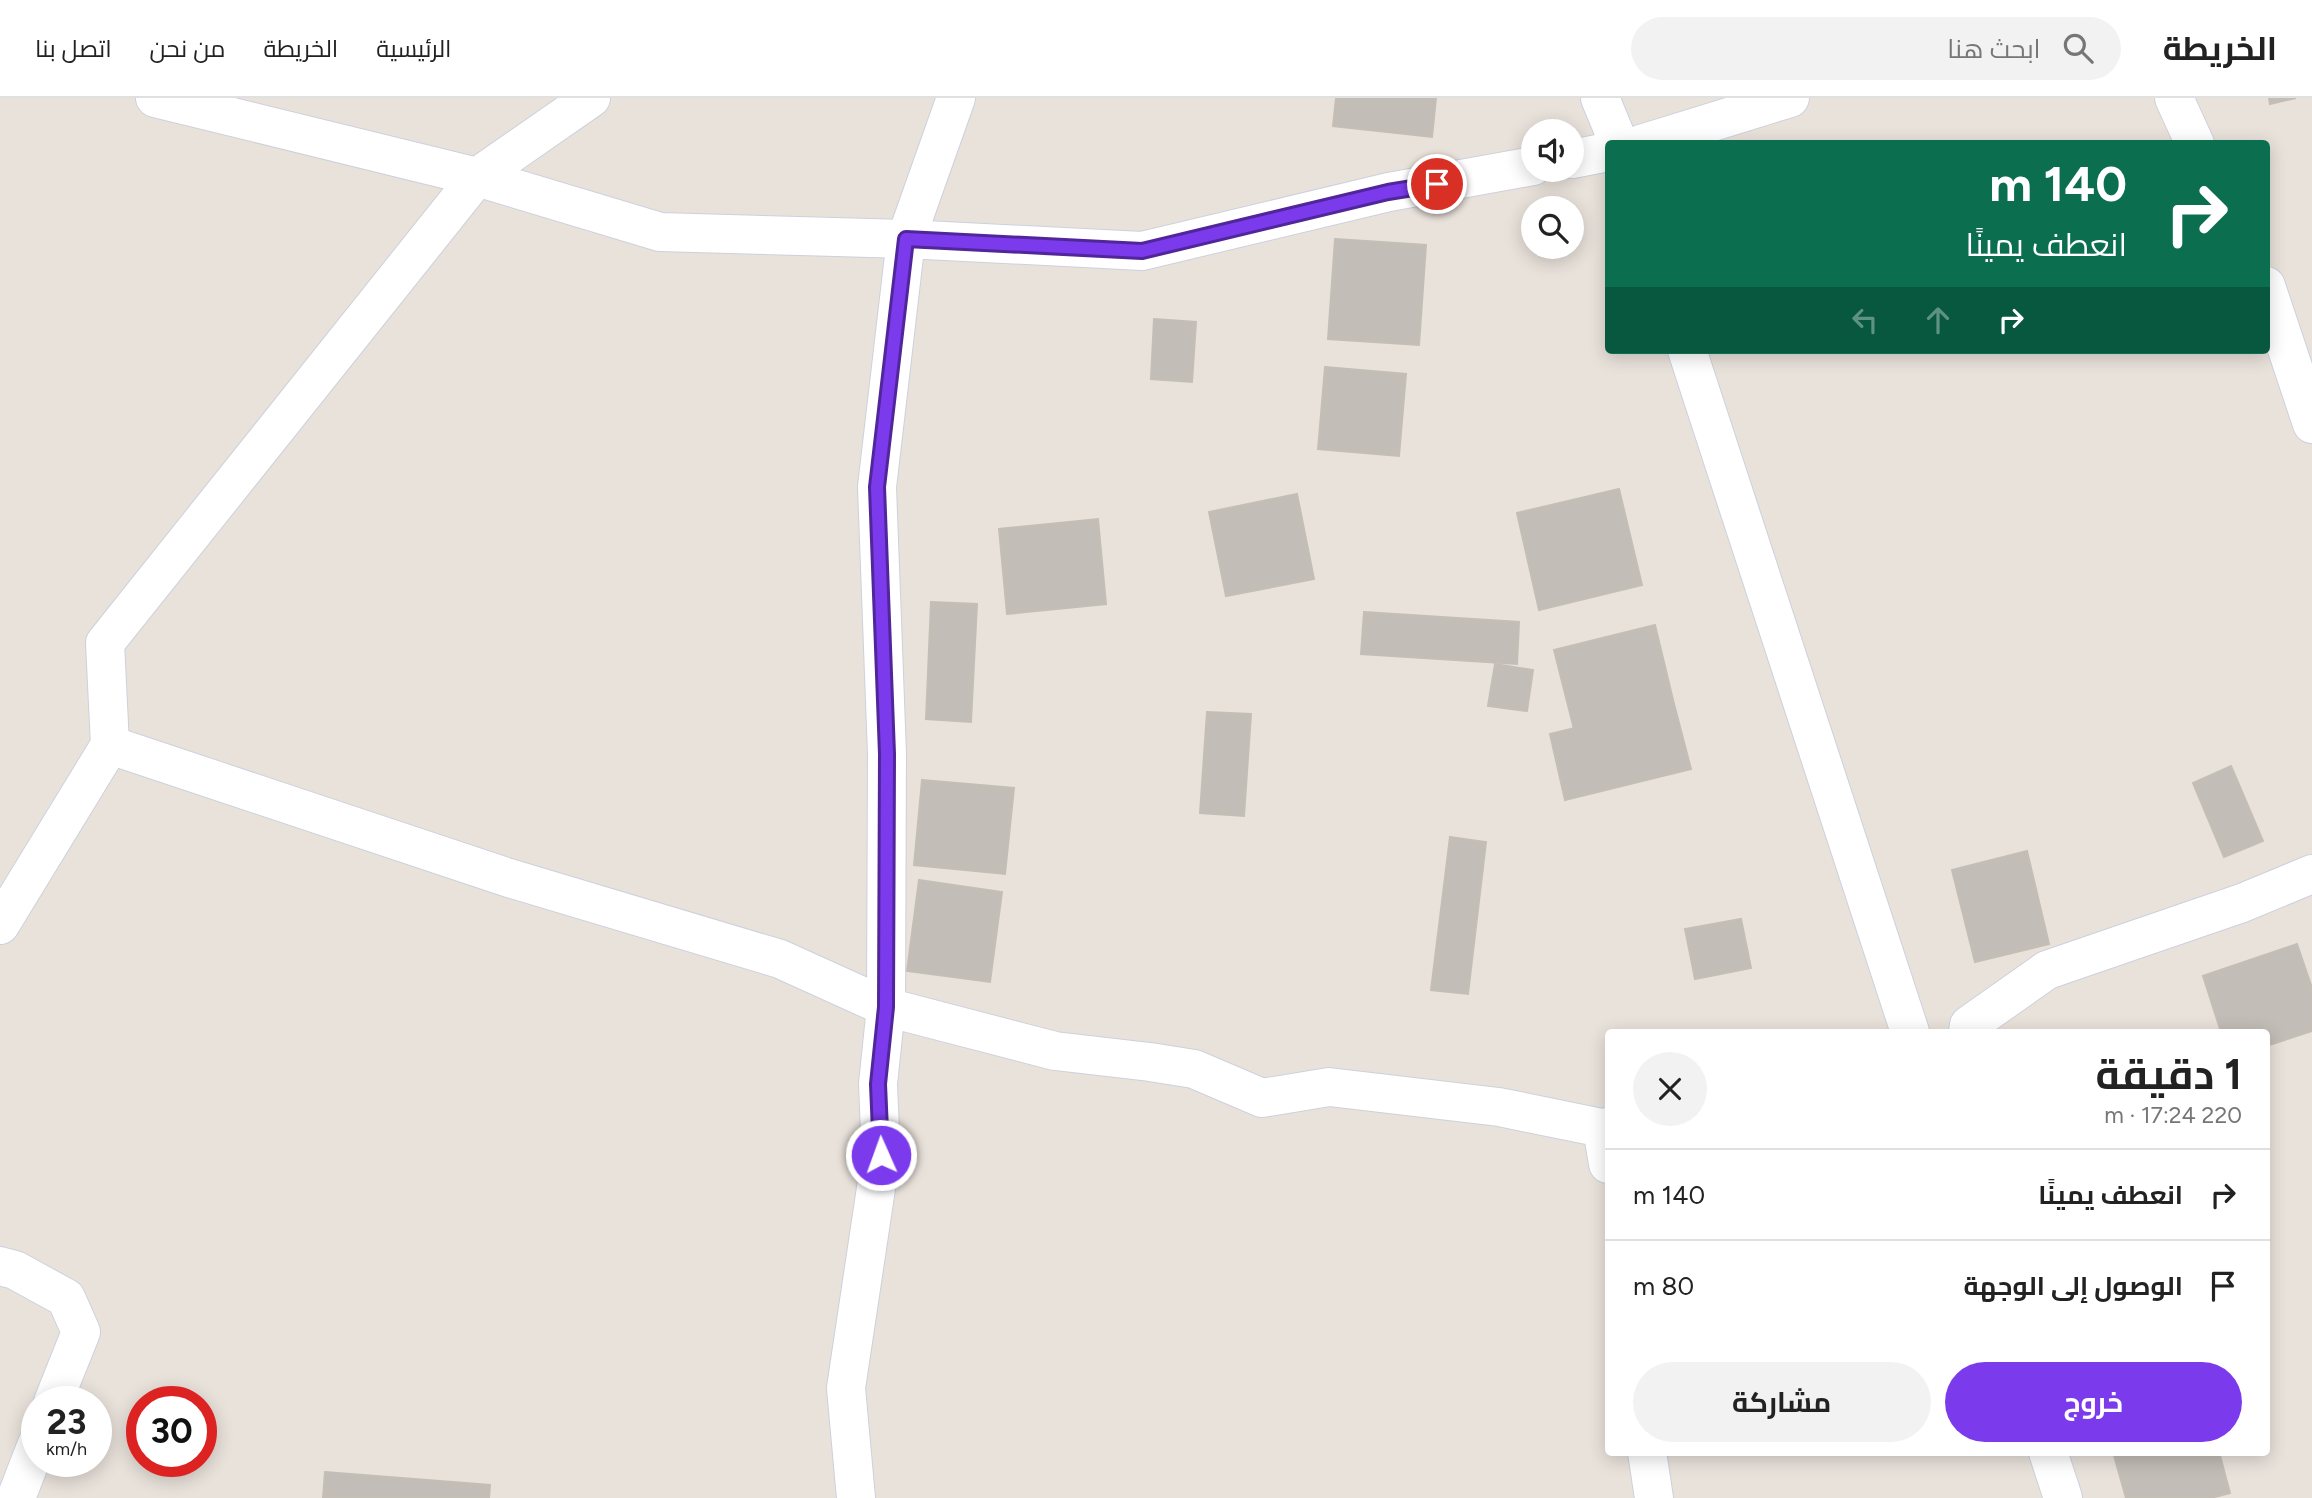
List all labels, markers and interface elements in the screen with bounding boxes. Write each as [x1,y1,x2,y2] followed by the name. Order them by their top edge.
[1631,17,2121,80] search box
[2059,29,2097,67] icon: search
[2163,29,2277,68] text: الخريطة
[1947,33,2041,65] text: ابحث هنا
[35,34,112,63] text: اتصل بنا
[150,34,225,63] text: من نحن
[263,34,338,63] text: الخريطة
[376,34,452,63] text: الرئيسية
[1521,119,1584,259] map controls
[1521,119,1584,182] button: sound
[1407,154,1467,214] pin
[1989,154,2127,213] text: 140 m
[1418,165,1456,203] icon: arrive
[2151,168,2242,259] icon: right
[1521,196,1584,259] button: search
[1965,226,2127,264] text: انعطف يمينًا
[1846,301,1884,339] icon: left
[1919,301,1957,339] icon: ahead
[1992,301,2030,339] icon: right
[2096,1049,2242,1100] text: 1 دقيقة
[1633,1052,1707,1126] button: close
[2104,1101,2242,1129] text: 220 m · 17:24
[844,1118,918,1192] position arrow
[2204,1176,2242,1214] icon: right
[1633,1179,1705,1211] text: 140 m
[2038,1179,2183,1211] text: انعطف يمينًا
[2204,1267,2242,1305] icon: arrive
[1633,1270,1694,1302] text: 80 m
[1963,1270,2183,1302] text: الوصول إلى الوجهة
[1633,1362,1931,1442] button: مشاركة
[1945,1362,2242,1442] button: خروج
[126,1386,217,1477] speed limit sign: 30
[47,1401,86,1443] text: 23
[46,1438,87,1460] text: km/h

